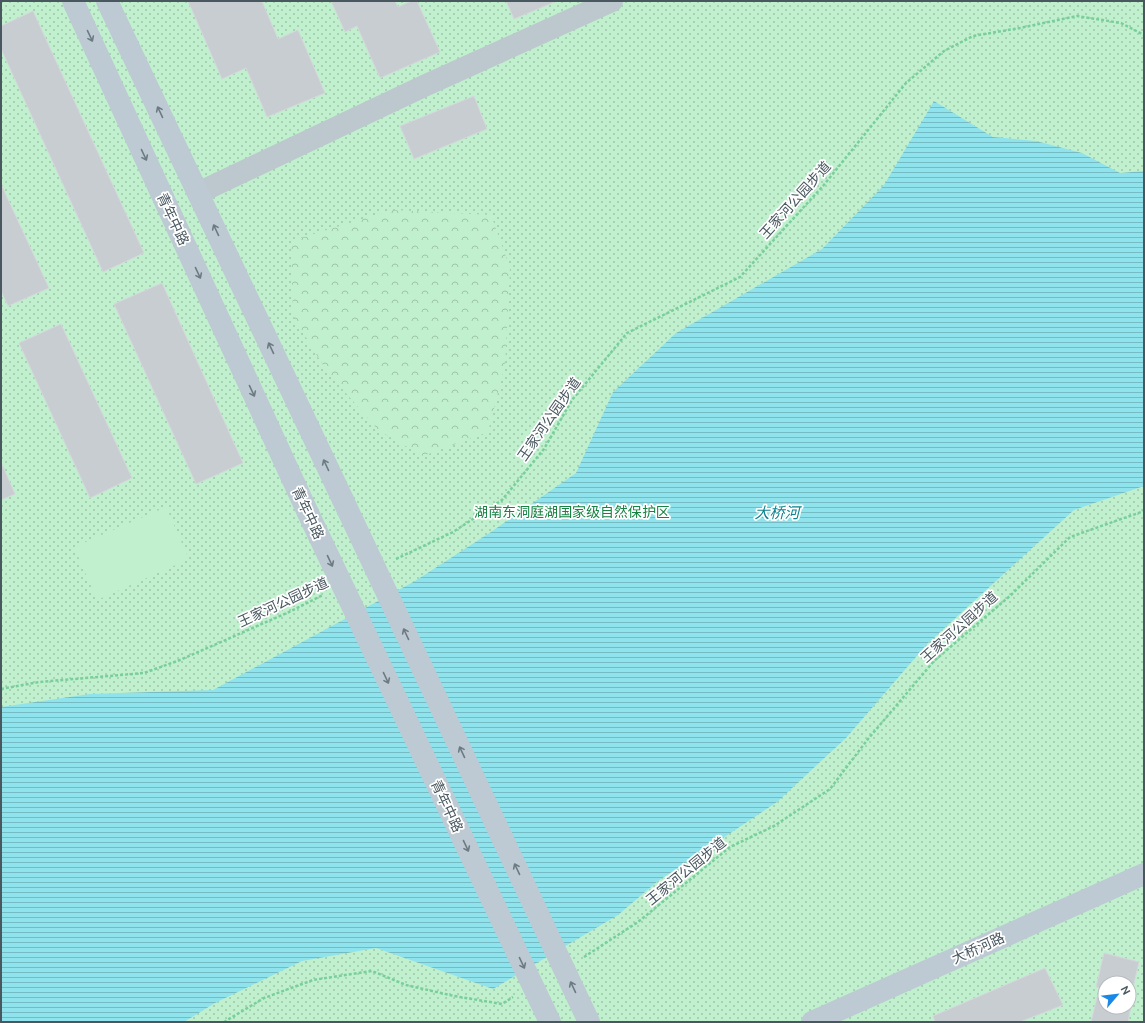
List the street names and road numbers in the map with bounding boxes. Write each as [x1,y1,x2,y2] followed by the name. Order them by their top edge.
[756,158,834,242] street label: 王家河公园步道
[154,190,192,248] street label: 青年中路
[514,374,584,464] street label: 王家河公园步道
[289,484,327,542] street label: 青年中路
[235,574,331,630] street label: 王家河公园步道
[917,588,1001,666] street label: 王家河公园步道
[428,777,466,835] street label: 青年中路
[643,834,729,908] street label: 王家河公园步道
[949,929,1007,967] street label: 大桥河路

